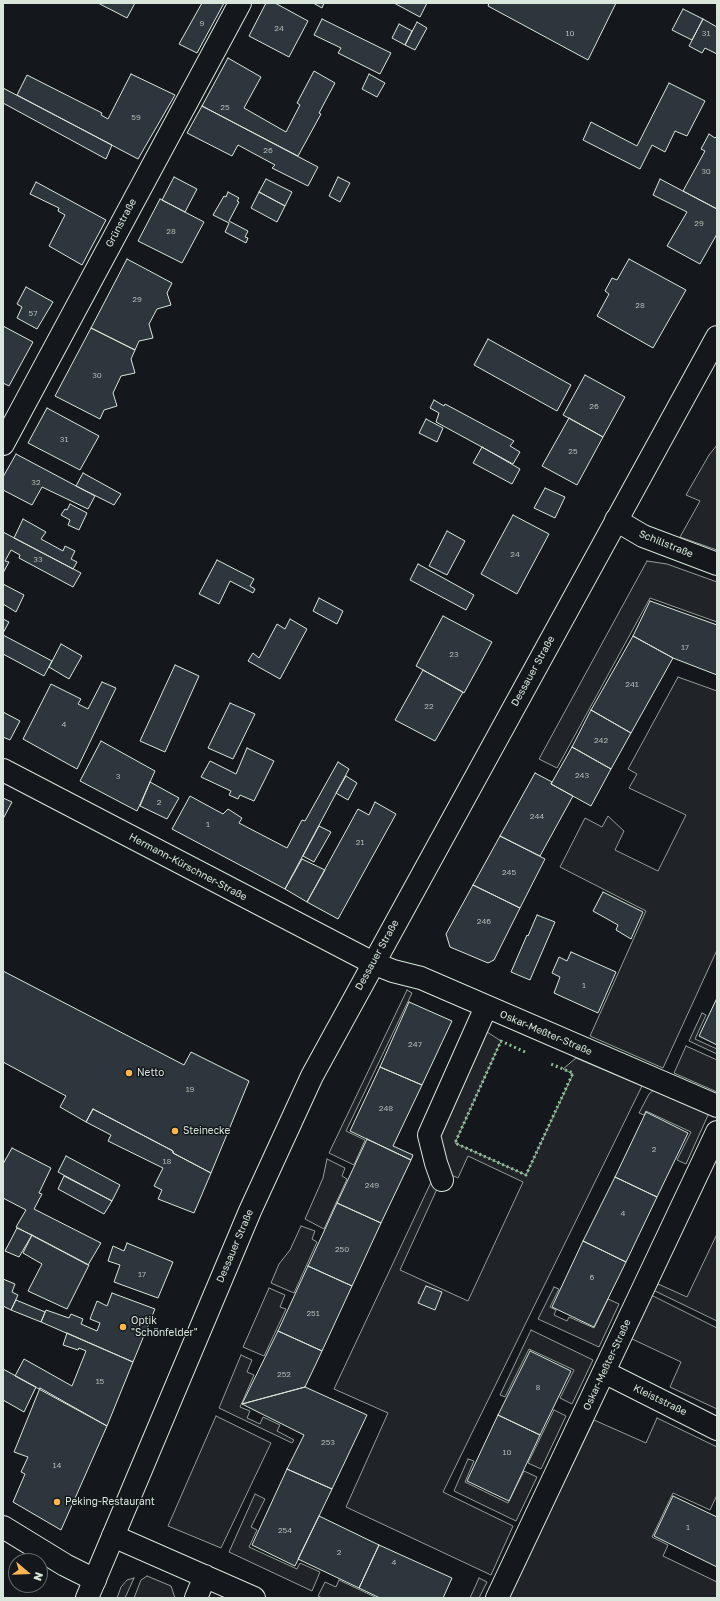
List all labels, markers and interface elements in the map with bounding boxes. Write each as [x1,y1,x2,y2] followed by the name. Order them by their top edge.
[200,18,204,28] house number: 9
[274,23,284,33] house number: 24
[566,28,574,38] house number: 10
[702,28,710,38] house number: 31
[220,102,230,112] house number: 25
[131,112,141,122] house number: 59
[263,145,273,155] house number: 26
[701,166,711,176] house number: 30
[103,197,139,249] street label: Grünstraße
[694,218,704,228] house number: 29
[166,226,176,236] house number: 28
[132,294,142,304] house number: 29
[635,300,645,310] house number: 28
[29,308,37,318] house number: 57
[92,370,102,380] house number: 30
[589,401,599,411] house number: 26
[60,434,68,444] house number: 31
[568,446,578,456] house number: 25
[31,477,41,487] house number: 32
[637,528,695,560] street label: Schillstraße
[510,549,520,559] house number: 24
[33,554,43,564] house number: 33
[509,634,557,708] street label: Dessauer Straße
[681,642,689,652] house number: 17
[449,649,459,659] house number: 23
[625,679,639,689] house number: 241
[424,701,434,711] house number: 22
[62,719,66,729] house number: 4
[594,735,608,745] house number: 242
[575,770,589,780] house number: 243
[116,771,120,781] house number: 3
[157,797,161,807] house number: 2
[530,811,544,821] house number: 244
[206,819,210,829] house number: 1
[127,831,249,903] street label: Hermann-Kürschner-Straße
[356,837,364,847] house number: 21
[502,867,516,877] house number: 245
[477,916,491,926] house number: 246
[353,918,401,992] street label: Dessauer Straße
[582,980,586,990] house number: 1
[498,1008,594,1058] street label: Oskar-Meßter-Straße
[408,1039,422,1049] house number: 247
[137,1067,164,1079] place label: Netto
[124,1068,134,1078] marker: Netto
[186,1084,194,1094] house number: 19
[379,1103,393,1113] house number: 248
[183,1125,230,1137] place label: Steinecke
[170,1126,180,1136] marker: Steinecke
[652,1144,656,1154] house number: 2
[163,1156,171,1166] house number: 18
[365,1180,379,1190] house number: 249
[214,1208,256,1284] street label: Dessauer Straße
[621,1208,625,1218] house number: 4
[335,1244,349,1254] house number: 250
[138,1269,146,1279] house number: 17
[590,1272,594,1282] house number: 6
[306,1308,320,1318] house number: 251
[131,1315,198,1338] place label: Optik "Schönfelder"
[581,1317,633,1413] street label: Oskar-Meßter-Straße
[118,1322,128,1332] marker: Optik "Schönfelder"
[277,1369,291,1379] house number: 252
[96,1376,104,1386] house number: 15
[536,1382,540,1392] house number: 8
[631,1382,689,1418] street label: Kleiststraße
[321,1437,335,1447] house number: 253
[503,1447,511,1457] house number: 10
[53,1460,61,1470] house number: 14
[65,1496,155,1508] place label: Peking-Restaurant
[52,1497,62,1507] marker: Peking-Restaurant
[686,1522,690,1532] house number: 1
[278,1525,292,1535] house number: 254
[337,1547,341,1557] house number: 2
[8,1553,48,1593] north arrow
[392,1557,396,1567] house number: 4
[31,1571,46,1583] text: N

